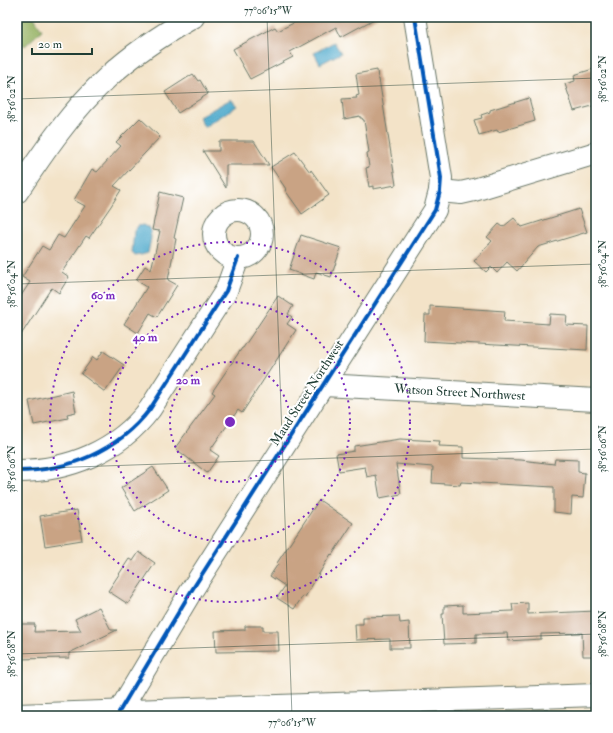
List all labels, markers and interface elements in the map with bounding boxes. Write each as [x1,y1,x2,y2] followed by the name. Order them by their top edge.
[244,5,293,17] text: 77°06'15"W
[32,30,92,56] scale bar
[38,37,63,52] text: 20 m
[597,55,609,103] text: 38°56'02"N
[6,75,18,123] text: 38°56'02"N
[597,240,609,288] text: 38°56'04"N
[6,260,18,308] text: 38°56'04"N
[91,288,116,303] text: 60 m
[132,330,158,345] text: 40 m
[267,337,347,449] street label: Maud Street Northwest
[176,373,201,388] text: 20 m
[393,381,526,404] street label: Watson Street Northwest
[223,415,237,429] centre of rings
[597,425,609,473] text: 38°56'06"N
[6,445,18,493] text: 38°56'06"N
[597,610,609,658] text: 38°56'08"N
[6,630,18,678] text: 38°56'08"N
[268,717,317,729] text: 77°06'15"W

